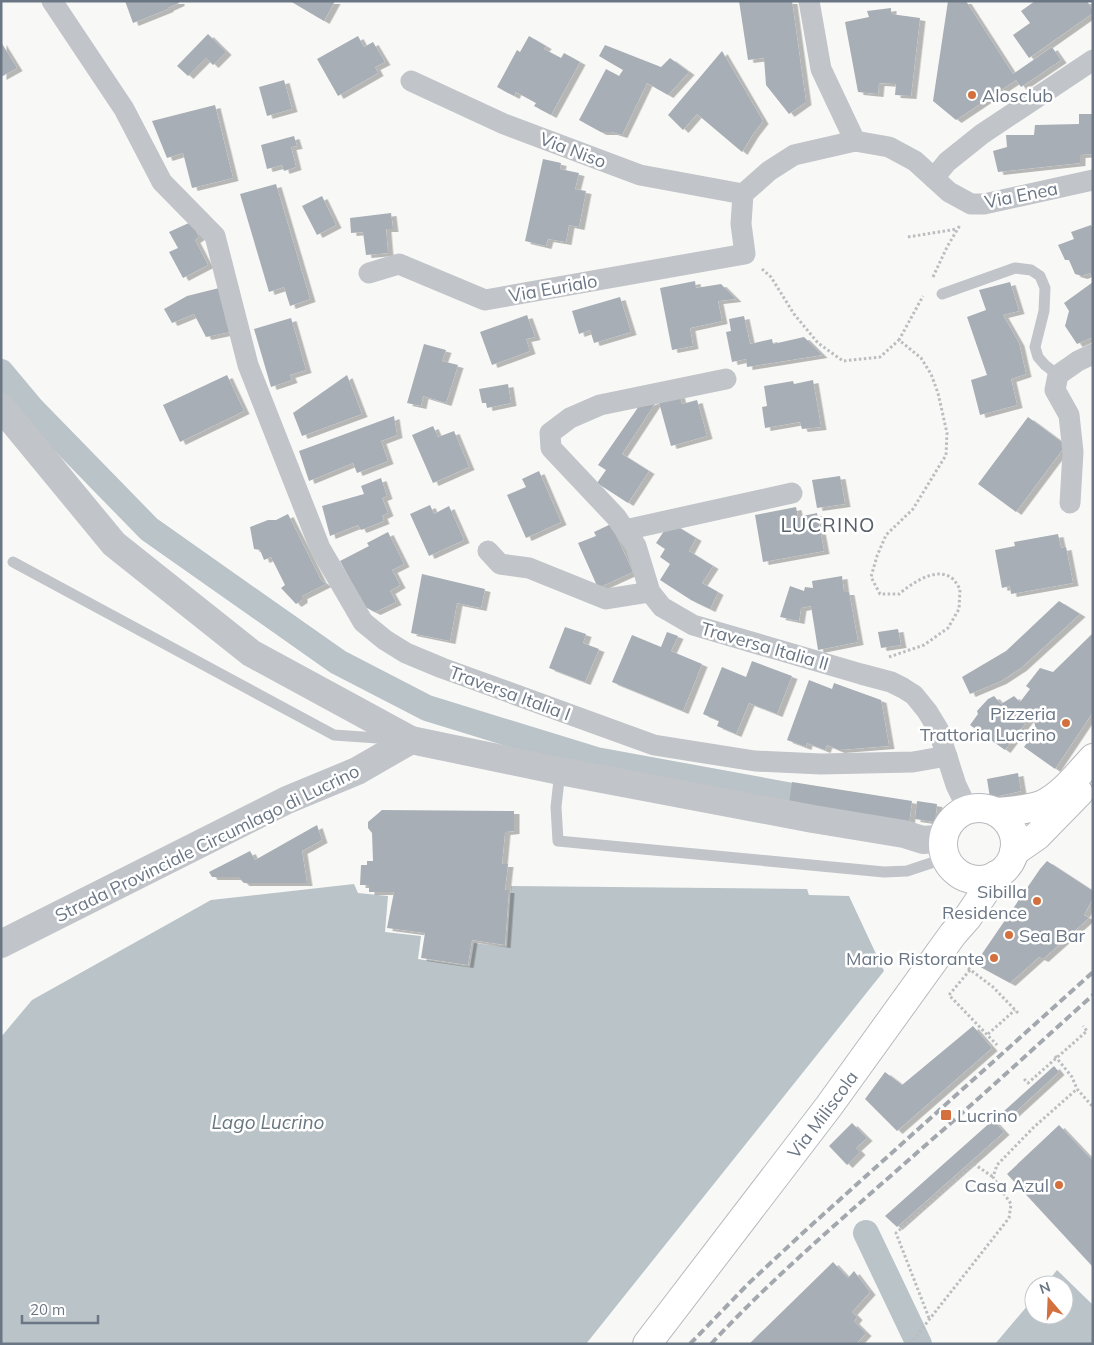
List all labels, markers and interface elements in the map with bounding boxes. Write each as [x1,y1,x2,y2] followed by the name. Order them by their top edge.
[982,84,1053,107] place label: Alosclub
[966,89,978,101] marker: Alosclub
[537,127,609,173] street label: Via Niso
[982,177,1060,213] street label: Via Enea
[507,269,599,307] street label: Via Eurialo
[780,512,876,537] district label: LUCRINO
[698,617,832,675] street label: Traversa Italia II
[446,660,574,726] street label: Traversa Italia I
[920,702,1056,746] place label: Pizzeria Trattoria Lucrino
[1060,717,1072,729] marker: Pizzeria Trattoria Lucrino
[51,759,363,927] street label: Strada Provinciale Circumlago di Lucrino
[942,880,1027,924] place label: Sibilla Residence
[1031,895,1043,907] marker: Sibilla Residence
[1019,924,1086,947] place label: Sea Bar
[1003,929,1015,941] marker: Sea Bar
[846,947,984,970] place label: Mario Ristorante
[988,952,1000,964] marker: Mario Ristorante
[782,1066,862,1163] street label: Via Miliscola
[957,1104,1018,1127] place label: Lucrino
[939,1108,953,1122] marker: Lucrino
[212,1110,325,1134] water label: Lago Lucrino
[965,1174,1049,1197] place label: Casa Azul
[1053,1179,1065,1191] marker: Casa Azul
[1024,1275,1074,1325] north arrow
[1037,1277,1053,1298] text: N
[22,1292,99,1324] scale bar
[30,1300,65,1319] text: 20 m

